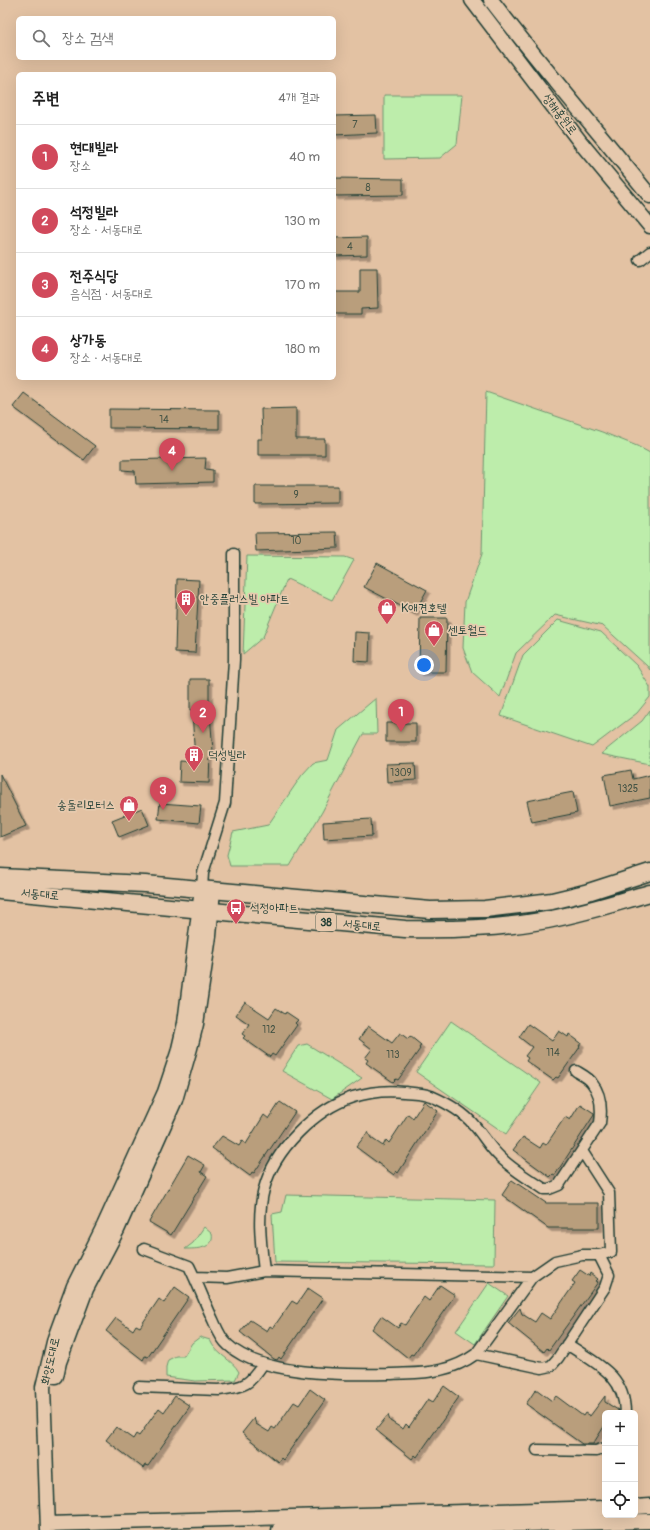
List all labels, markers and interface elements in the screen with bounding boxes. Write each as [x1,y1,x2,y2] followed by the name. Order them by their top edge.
[16,16,336,60] search box
[30,27,52,49] icon: search
[62,29,114,48] text: 장소 검색
[32,88,59,109] text: 주변
[278,90,320,106] text: 4개 결과
[539,91,580,138] street label: 성해홍원로
[352,119,358,131] house number: 7
[70,139,118,158] text: 현대빌라
[42,149,48,165] text: 1
[289,149,320,165] text: 40 m
[70,158,91,174] text: 장소
[365,182,371,194] house number: 8
[70,203,118,222] text: 석정빌라
[41,213,49,229] text: 2
[284,213,320,229] text: 130 m
[70,222,143,238] text: 장소 · 서동대로
[347,241,353,253] house number: 4
[70,267,118,286] text: 전주식당
[41,277,49,293] text: 3
[285,277,320,293] text: 170 m
[70,286,153,302] text: 음식점 · 서동대로
[70,331,106,350] text: 상가동
[41,341,49,357] text: 4
[285,341,320,357] text: 180 m
[70,350,143,366] text: 장소 · 서동대로
[159,414,169,426] house number: 14
[159,438,185,471] pin: 4
[293,489,299,501] house number: 9
[291,535,302,547] house number: 10
[175,588,197,616] building icon: 안중플러스빌 아파트
[200,592,290,607] place label: 안중플러스빌 아파트
[376,597,398,625] shop icon: K애견호텔
[401,601,447,616] place label: K애견호텔
[423,619,445,647] shop icon: 센토월드
[448,623,487,638] place label: 센토월드
[414,655,434,675] your location
[388,699,414,732] pin: 1
[190,700,216,733] pin: 2
[183,744,205,772] building icon: 덕성빌라
[208,748,247,763] place label: 덕성빌라
[390,767,412,779] house number: 1309
[150,777,176,810] pin: 3
[618,783,638,795] house number: 1325
[118,794,140,822] shop icon: 송둘리모터스
[57,798,115,813] place label: 송둘리모터스
[20,885,60,904] street label: 서동대로
[225,897,247,925] bus stop icon: 석정아파트
[250,901,298,916] place label: 석정아파트
[316,913,336,931] road number: 38
[342,916,382,935] street label: 서동대로
[262,1024,276,1036] house number: 112
[546,1047,560,1059] house number: 114
[386,1049,400,1061] house number: 113
[38,1336,63,1386] street label: 화양도대로
[602,1410,638,1518] map controls
[602,1410,638,1446] button: +
[602,1446,638,1482] button: −
[602,1482,638,1518] button: locate

